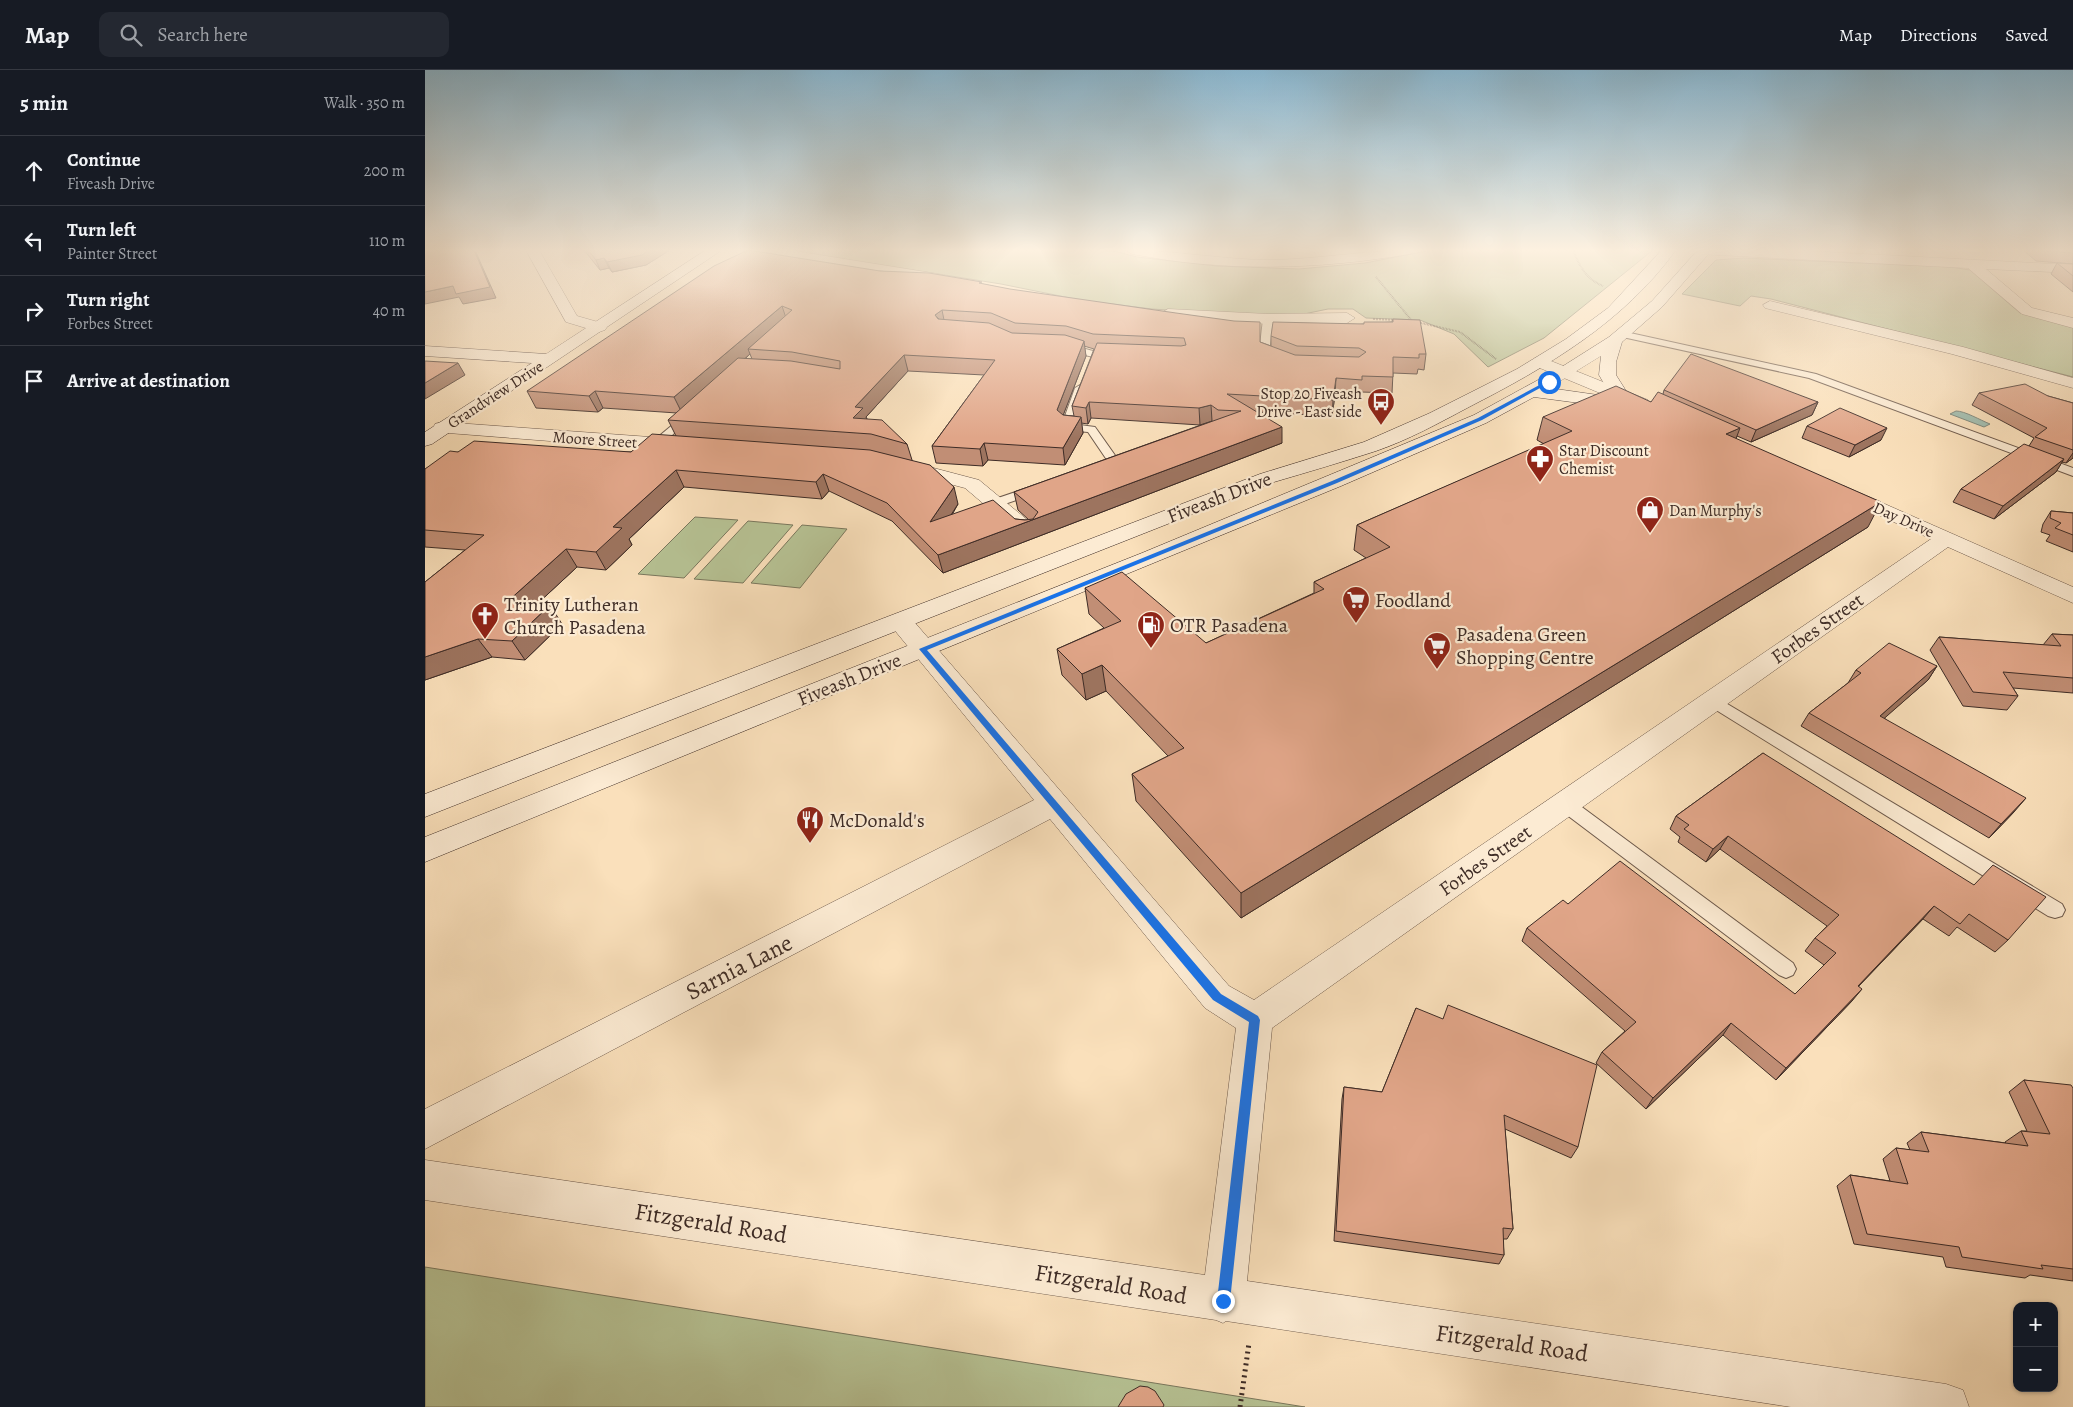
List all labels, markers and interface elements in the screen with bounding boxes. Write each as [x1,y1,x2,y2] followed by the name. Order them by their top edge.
[99,12,449,57] search box
[25,19,69,51] text: Map
[117,21,145,49] icon: search
[157,22,248,48] text: Search here
[1839,23,1872,47] text: Map
[1900,23,1977,47] text: Directions
[2005,23,2048,47] text: Saved
[20,89,68,117] text: 5 min
[324,92,405,114] text: Walk · 350 m
[67,147,141,173] text: Continue
[20,157,48,185] icon: ahead
[364,160,405,182] text: 200 m
[67,173,155,195] text: Fiveash Drive
[67,217,136,243] text: Turn left
[20,227,48,255] icon: left
[369,230,405,252] text: 110 m
[67,243,157,265] text: Painter Street
[67,287,149,313] text: Turn right
[20,297,48,325] icon: right
[373,300,405,322] text: 40 m
[67,313,153,335] text: Forbes Street
[443,356,548,434] street label: Grandview Drive
[20,367,48,395] icon: arrive
[67,368,230,394] text: Arrive at destination
[1538,371,1561,394] route start
[1256,383,1362,423] place label: Stop 20 Fiveash Drive - East side
[1366,387,1396,426] bus stop icon: Stop 20 Fiveash Drive - East side
[552,426,638,454] street label: Moore Street
[1559,440,1649,480] place label: Star Discount Chemist
[1525,444,1555,483] pharmacy icon: Star Discount Chemist
[1163,465,1275,530] street label: Fiveash Drive
[1635,495,1665,534] shop icon: Dan Murphy's
[1870,497,1938,543] street label: Day Drive
[1669,500,1762,522] place label: Dan Murphy's
[1341,585,1371,624] supermarket icon: Foodland
[1766,586,1869,670] street label: Forbes Street
[1375,587,1451,614] place label: Foodland
[504,591,647,641] place label: Trinity Lutheran Church Pasadena
[470,601,500,640] church icon: Trinity Lutheran Church Pasadena
[1136,610,1166,649] fuel station icon: OTR Pasadena
[1170,612,1289,639] place label: OTR Pasadena
[1456,621,1594,671] place label: Pasadena Green Shopping Centre
[1422,631,1452,670] supermarket icon: Pasadena Green Shopping Centre
[793,646,905,713] street label: Fiveash Drive
[795,805,825,844] restaurant icon: McDonald's
[829,807,925,834] place label: McDonald's
[1434,818,1537,902] street label: Forbes Street
[680,926,798,1008] street label: Sarnia Lane
[632,1195,790,1251] street label: Fitzgerald Road
[1032,1256,1190,1312] street label: Fitzgerald Road
[1212,1290,1235,1313] route end
[2013,1302,2058,1392] map controls
[2013,1302,2058,1347] button: +
[1434,1316,1591,1370] street label: Fitzgerald Road
[2013,1347,2058,1392] button: −

